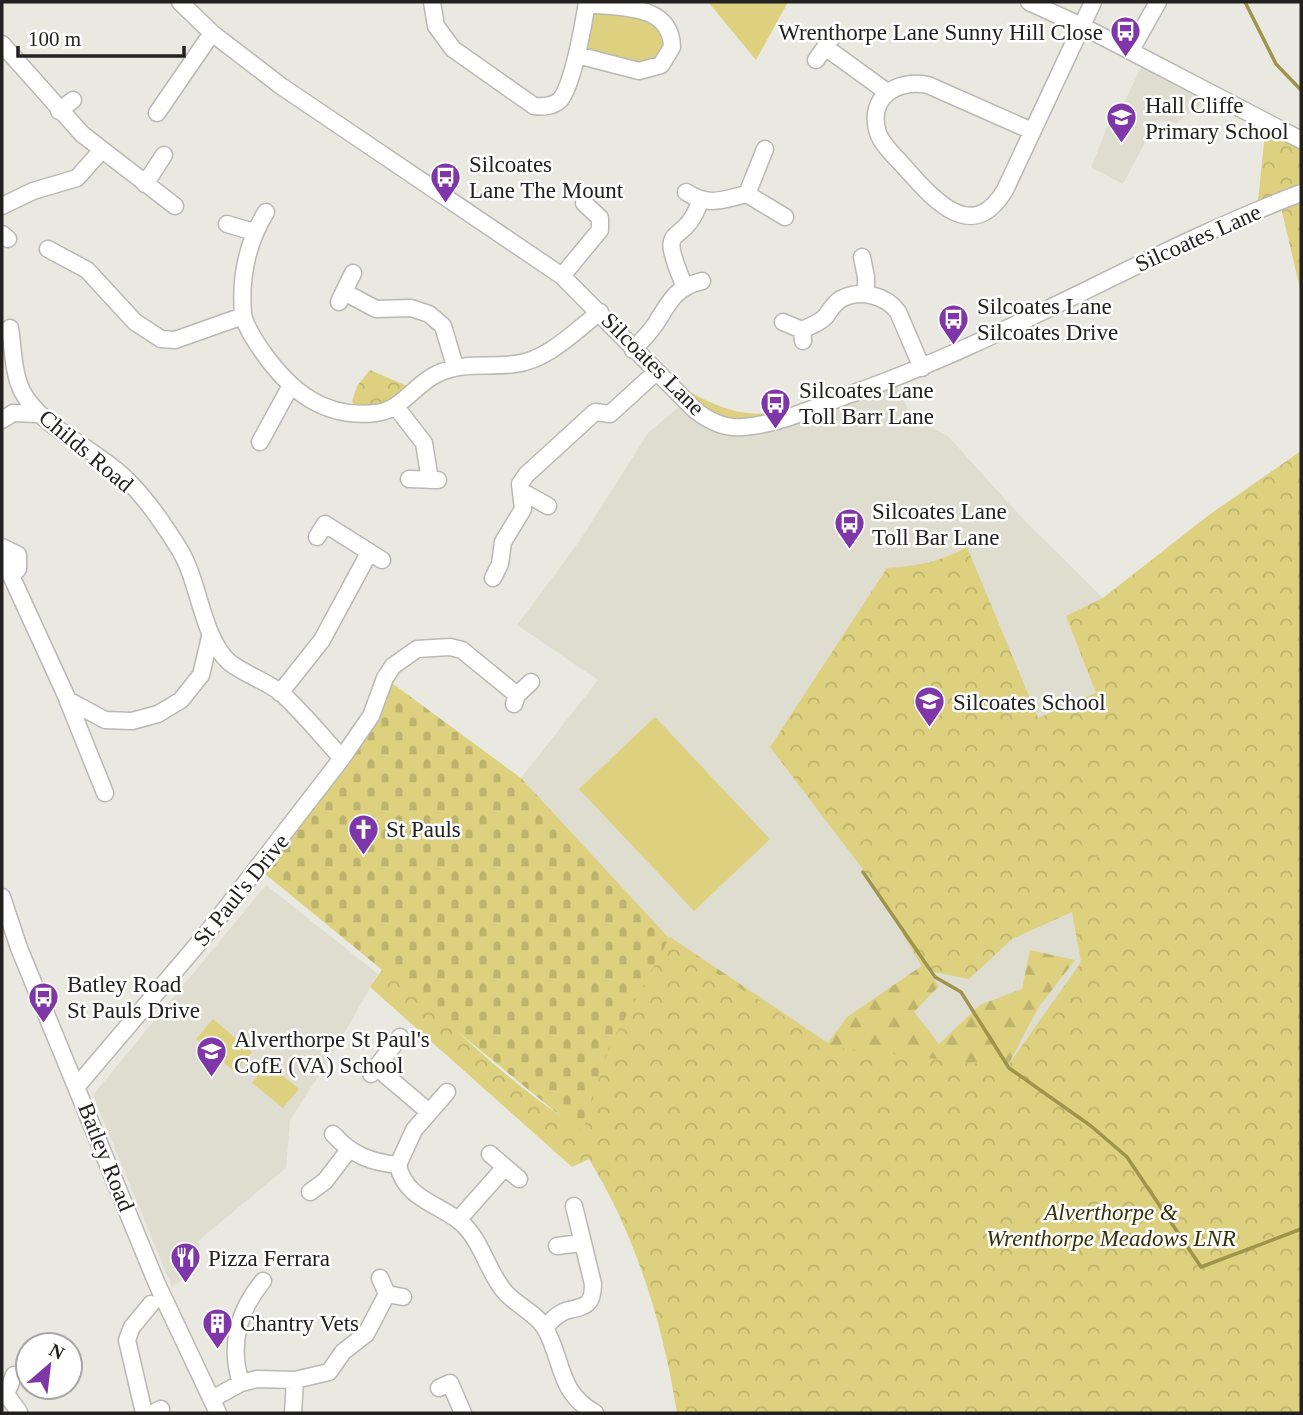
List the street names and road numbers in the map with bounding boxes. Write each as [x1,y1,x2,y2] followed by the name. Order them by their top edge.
[1131,199,1265,277] street label: Silcoates Lane
[597,308,709,420] street label: Silcoates Lane
[34,405,138,498] street label: Childs Road
[188,829,294,951] street label: St Paul's Drive
[73,1099,139,1215] street label: Batley Road

